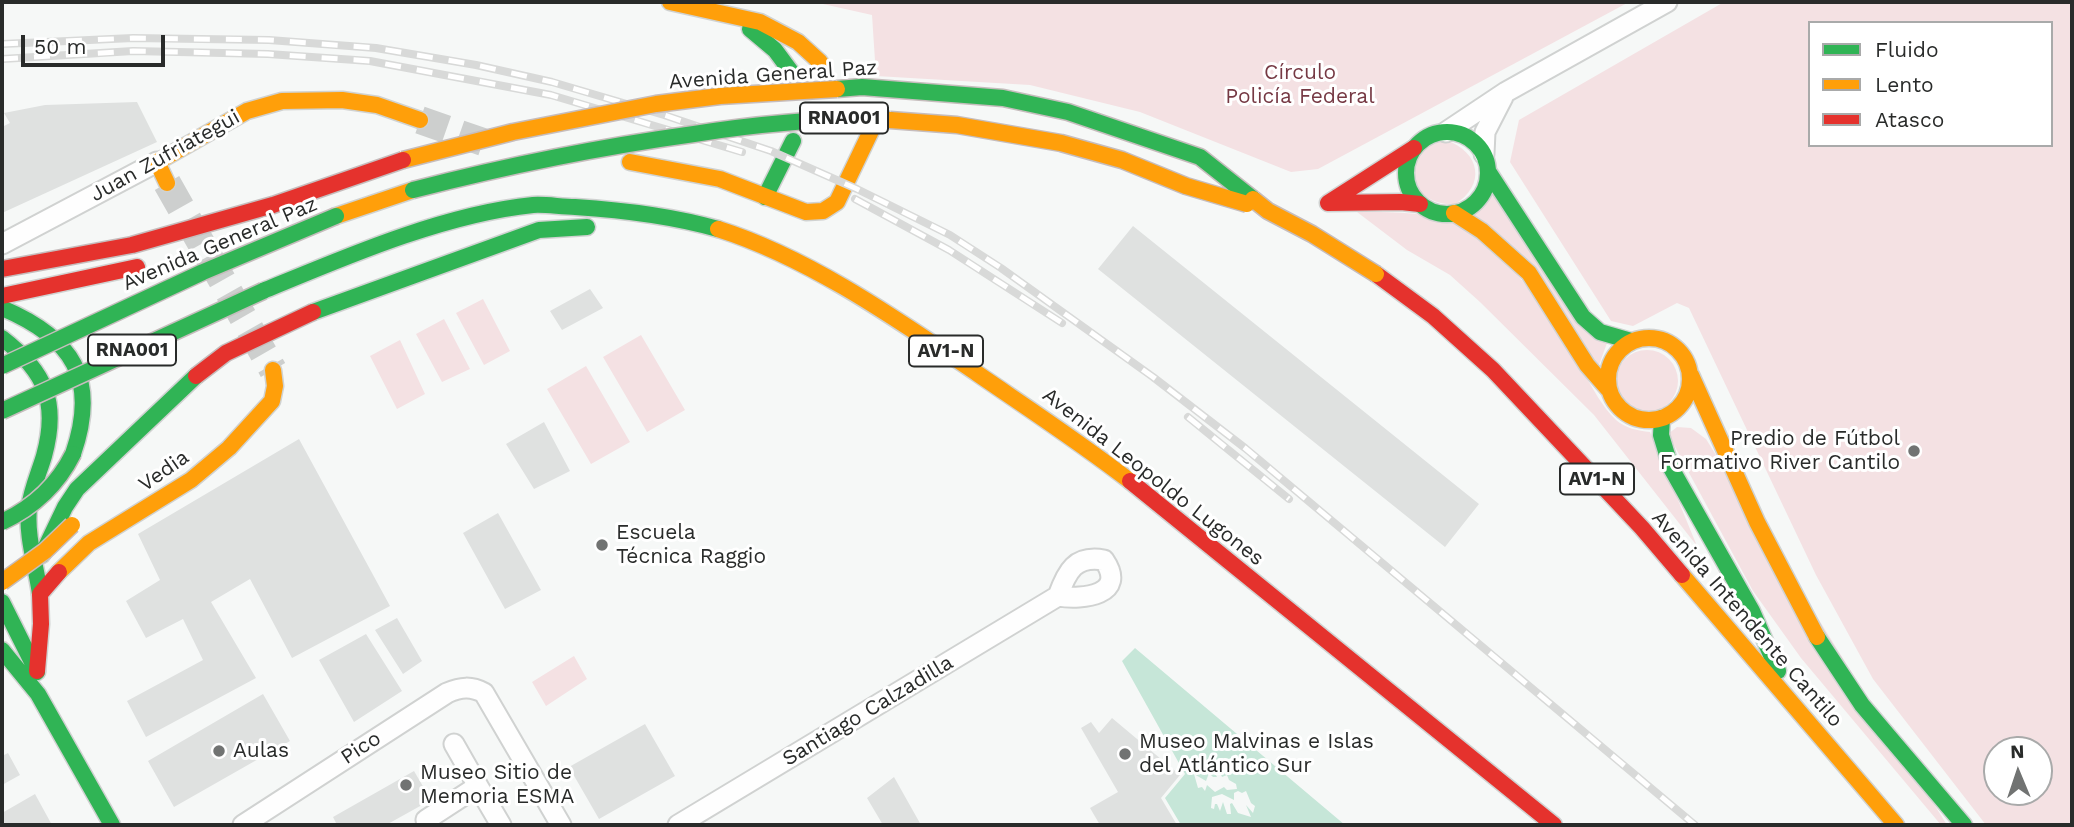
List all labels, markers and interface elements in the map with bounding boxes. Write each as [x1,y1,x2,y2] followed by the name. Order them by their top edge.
[24,21,168,65] scale bar
[1808,21,2053,147] legend
[34,34,86,59] text: 50 m
[1875,37,1939,62] text: Fluido
[668,55,878,95] street label: Avenida General Paz
[1225,60,1375,110] park label: Círculo Policía Federal
[1875,72,1934,97] text: Lento
[800,102,888,134] road number: RNA001
[86,105,244,207] street label: Juan Zufriategui
[1875,107,1944,132] text: Atasco
[119,192,321,296] street label: Avenida General Paz
[88,334,176,366] road number: RNA001
[909,336,983,366] road number: AV1-N
[1037,383,1269,571] street label: Avenida Leopoldo Lugones
[1660,426,1900,476] place label: Predio de Fútbol Formativo River Cantilo
[1906,443,1922,459] marker: Predio de Fútbol Formativo River Cantilo
[134,445,194,497] street label: Vedia
[1560,464,1634,494] road number: AV1-N
[1646,506,1848,732] street label: Avenida Intendente Cantilo
[616,520,766,570] place label: Escuela Técnica Raggio
[594,537,610,553] marker: Escuela Técnica Raggio
[778,650,958,772] street label: Santiago Calzadilla
[336,726,386,770] street label: Pico
[1139,729,1374,779] place label: Museo Malvinas e Islas del Atlántico Sur
[1983,736,2053,806] north arrow
[233,738,289,764] place label: Aulas
[2010,740,2025,763] text: N
[211,743,227,759] marker: Aulas
[1117,746,1133,762] marker: Museo Malvinas e Islas del Atlántico Sur
[420,760,574,810] place label: Museo Sitio de Memoria ESMA
[398,777,414,793] marker: Museo Sitio de Memoria ESMA

